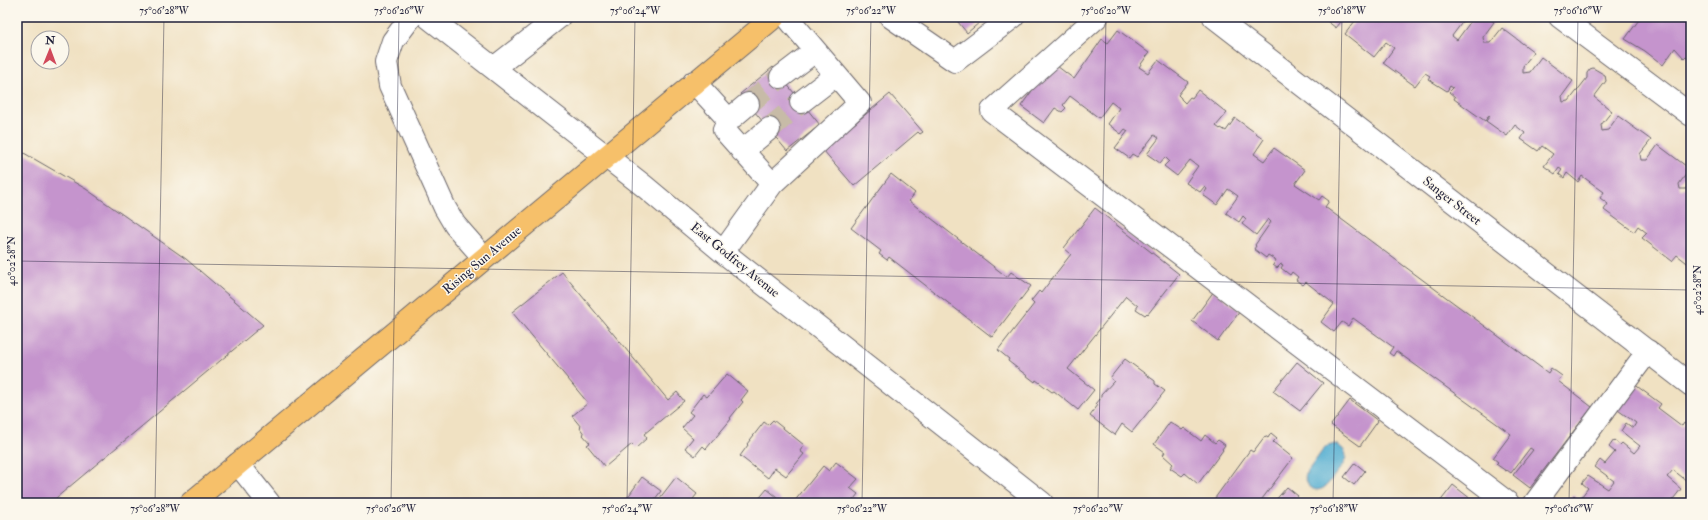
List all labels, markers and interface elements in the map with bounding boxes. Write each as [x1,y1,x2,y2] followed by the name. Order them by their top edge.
[139,5,190,17] text: 75°06'28"W
[374,5,425,17] text: 75°06'26"W
[610,5,661,17] text: 75°06'24"W
[846,5,897,17] text: 75°06'22"W
[1081,5,1132,17] text: 75°06'20"W
[1318,5,1367,17] text: 75°06'18"W
[1554,5,1603,17] text: 75°06'16"W
[30,30,70,70] north arrow
[44,34,56,47] text: N
[1419,173,1485,229] street label: Sanger Street
[686,219,783,302] street label: East Godfrey Avenue
[440,222,525,297] street label: Rising Sun Avenue
[6,236,18,286] text: 40°02'28"N
[1692,265,1704,315] text: 40°02'28"N
[130,503,181,515] text: 75°06'28"W
[366,503,417,515] text: 75°06'26"W
[602,503,653,515] text: 75°06'24"W
[837,503,888,515] text: 75°06'22"W
[1073,503,1124,515] text: 75°06'20"W
[1310,503,1359,515] text: 75°06'18"W
[1545,503,1594,515] text: 75°06'16"W

